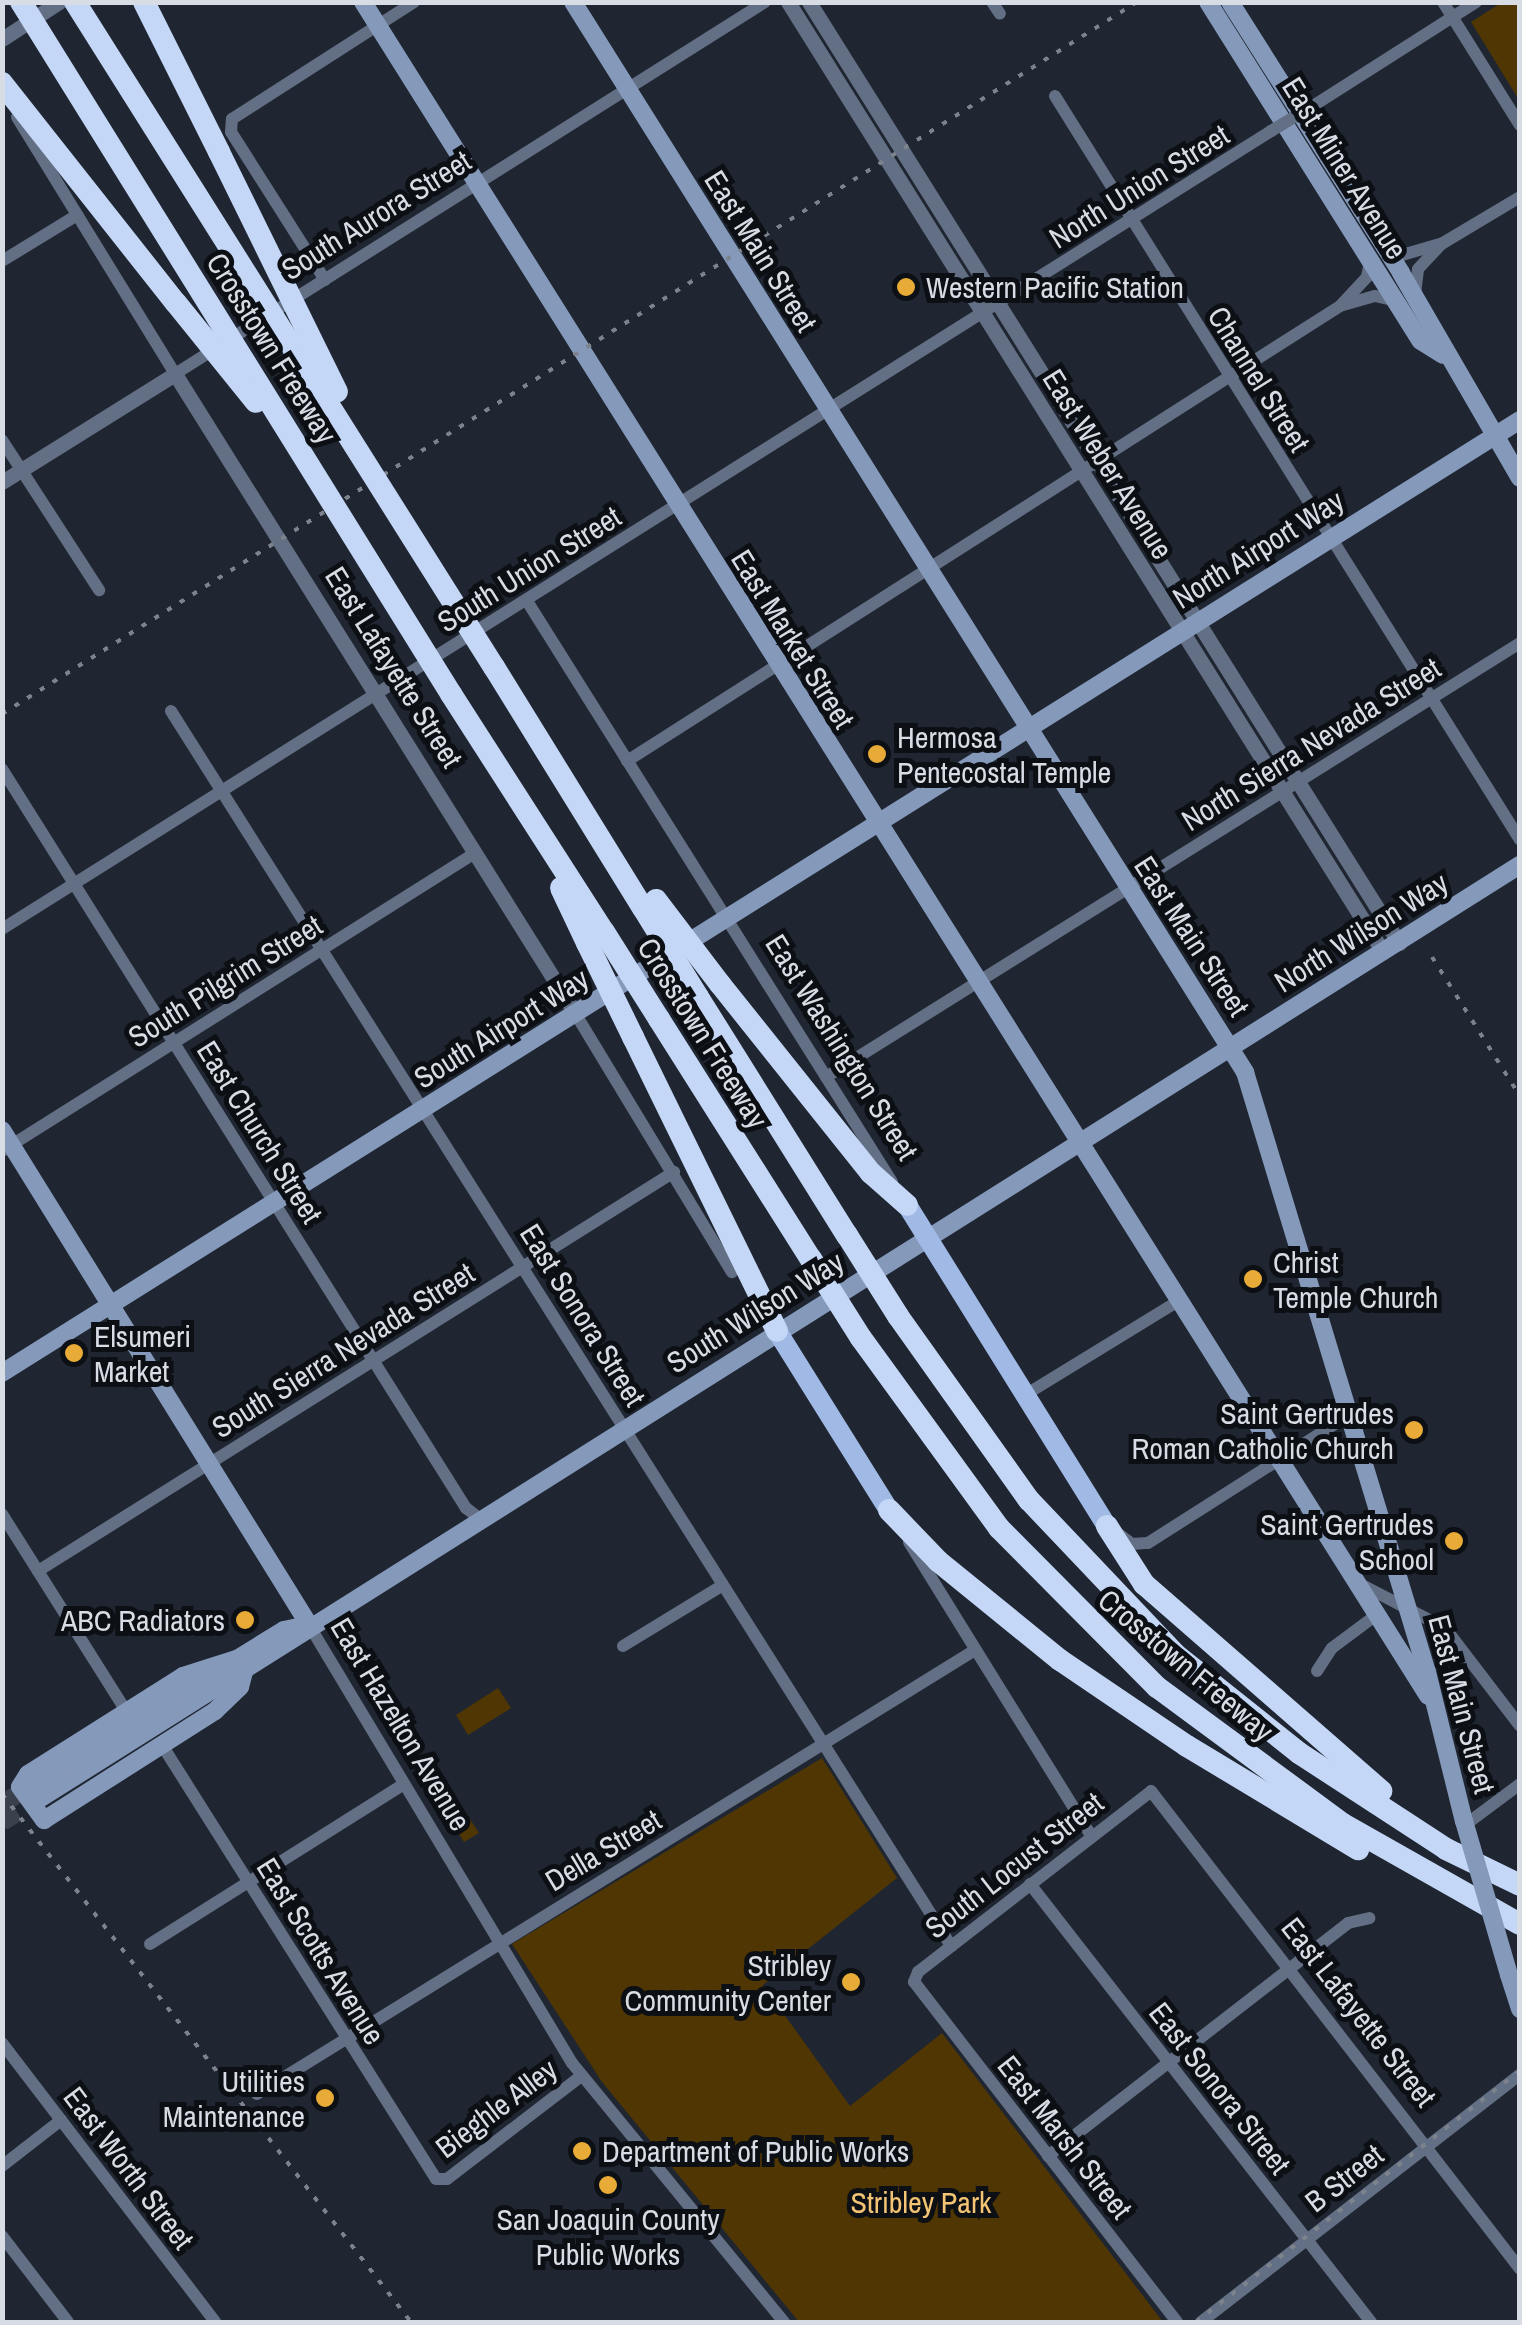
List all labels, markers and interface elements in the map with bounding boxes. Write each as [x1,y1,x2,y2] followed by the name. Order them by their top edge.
[1274,70,1416,266] street label: East Miner Avenue
[1042,116,1236,256] street label: North Union Street
[274,142,478,288] street label: South Aurora Street
[697,164,825,338] street label: East Main Street
[199,246,345,450] street label: Crosstown Freeway
[926,269,1184,305] place label: Western Pacific Station
[895,276,917,298] marker: Western Pacific Station
[1200,300,1318,458] street label: Channel Street
[1035,362,1181,566] street label: East Weber Avenue
[1165,482,1351,616] street label: North Airport Way
[431,498,627,640] street label: South Union Street
[724,543,862,735] street label: East Market Street
[318,560,470,774] street label: East Lafayette Street
[1175,650,1447,838] street label: North Sierra Nevada Street
[897,719,1112,790] place label: Hermosa Pentecostal Temple
[866,743,888,765] marker: Hermosa Pentecostal Temple
[1127,849,1257,1023] street label: East Main Street
[1268,864,1454,1000] street label: North Wilson Way
[122,907,328,1055] street label: South Pilgrim Street
[758,928,926,1166] street label: East Washington Street
[630,931,776,1135] street label: Crosstown Freeway
[407,960,595,1096] street label: South Airport Way
[190,1034,330,1230] street label: East Church Street
[513,1217,653,1413] street label: East Sonora Street
[660,1243,850,1381] street label: South Wilson Way
[1273,1244,1438,1314] place label: Christ Temple Church
[205,1255,481,1445] street label: South Sierra Nevada Street
[1242,1268,1264,1290] marker: Christ Temple Church
[94,1318,191,1388] place label: Elsumeri Market
[63,1342,85,1364] marker: Elsumeri Market
[1132,1395,1394,1466] place label: Saint Gertrudes Roman Catholic Church
[1403,1419,1425,1441] marker: Saint Gertrudes Roman Catholic Church
[1260,1506,1434,1576] place label: Saint Gertrudes School
[1443,1530,1465,1552] marker: Saint Gertrudes School
[1091,1581,1281,1749] street label: Crosstown Freeway
[61,1602,225,1638] place label: ABC Radiators
[234,1609,256,1631] marker: ABC Radiators
[323,1611,479,1837] street label: East Hazelton Avenue
[1421,1611,1503,1797] street label: East Main Street
[918,1784,1110,1946] street label: South Locust Street
[539,1801,667,1899] street label: Della Street
[249,1851,393,2051] street label: East Scotts Avenue
[1274,1910,1444,2114] street label: East Lafayette Street
[625,1947,831,2018] place label: Stribley Community Center
[840,1971,862,1993] marker: Stribley Community Center
[1142,1995,1298,2181] street label: East Sonora Street
[990,2048,1140,2226] street label: East Marsh Street
[428,2050,564,2166] street label: Bieghle Alley
[163,2063,305,2134] place label: Utilities Maintenance
[56,2080,202,2256] street label: East Worth Street
[314,2087,336,2109] marker: Utilities Maintenance
[602,2133,909,2169] place label: Department of Public Works
[1298,2136,1390,2220] street label: B Street
[571,2140,593,2162] marker: Department of Public Works
[597,2174,619,2196] marker: San Joaquin County Public Works
[851,2184,991,2220] park label: Stribley Park
[497,2201,719,2272] place label: San Joaquin County Public Works

